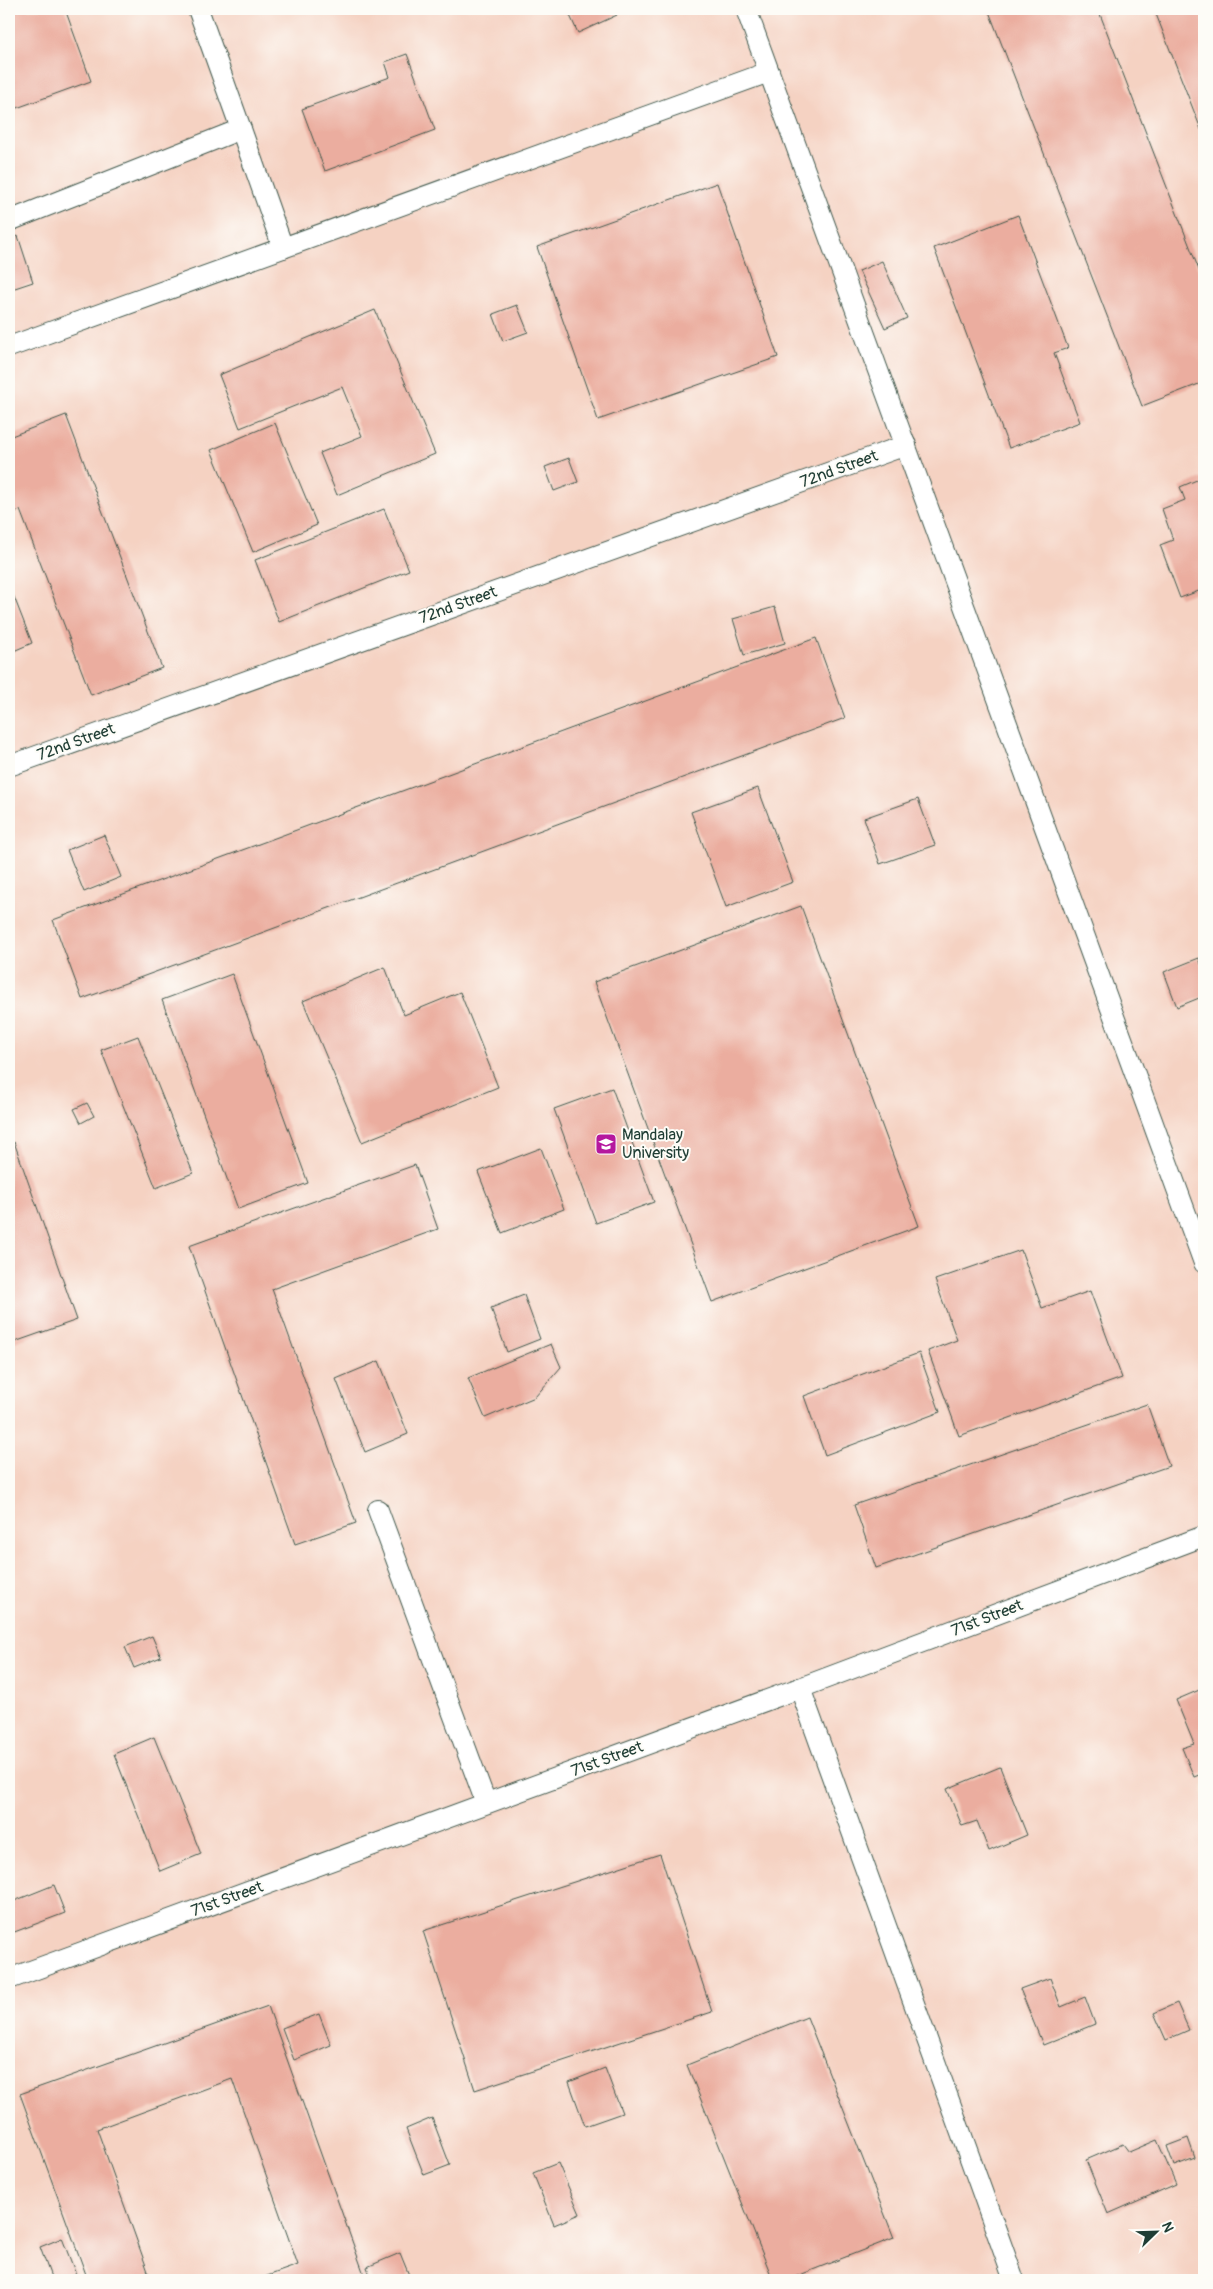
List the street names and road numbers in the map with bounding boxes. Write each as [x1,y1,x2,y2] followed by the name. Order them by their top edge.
[797,446,881,492] street label: 72nd Street
[416,582,500,628] street label: 72nd Street
[34,719,118,765] street label: 72nd Street
[948,1595,1026,1641] street label: 71st Street
[568,1737,646,1781] street label: 71st Street
[188,1877,266,1921] street label: 71st Street

